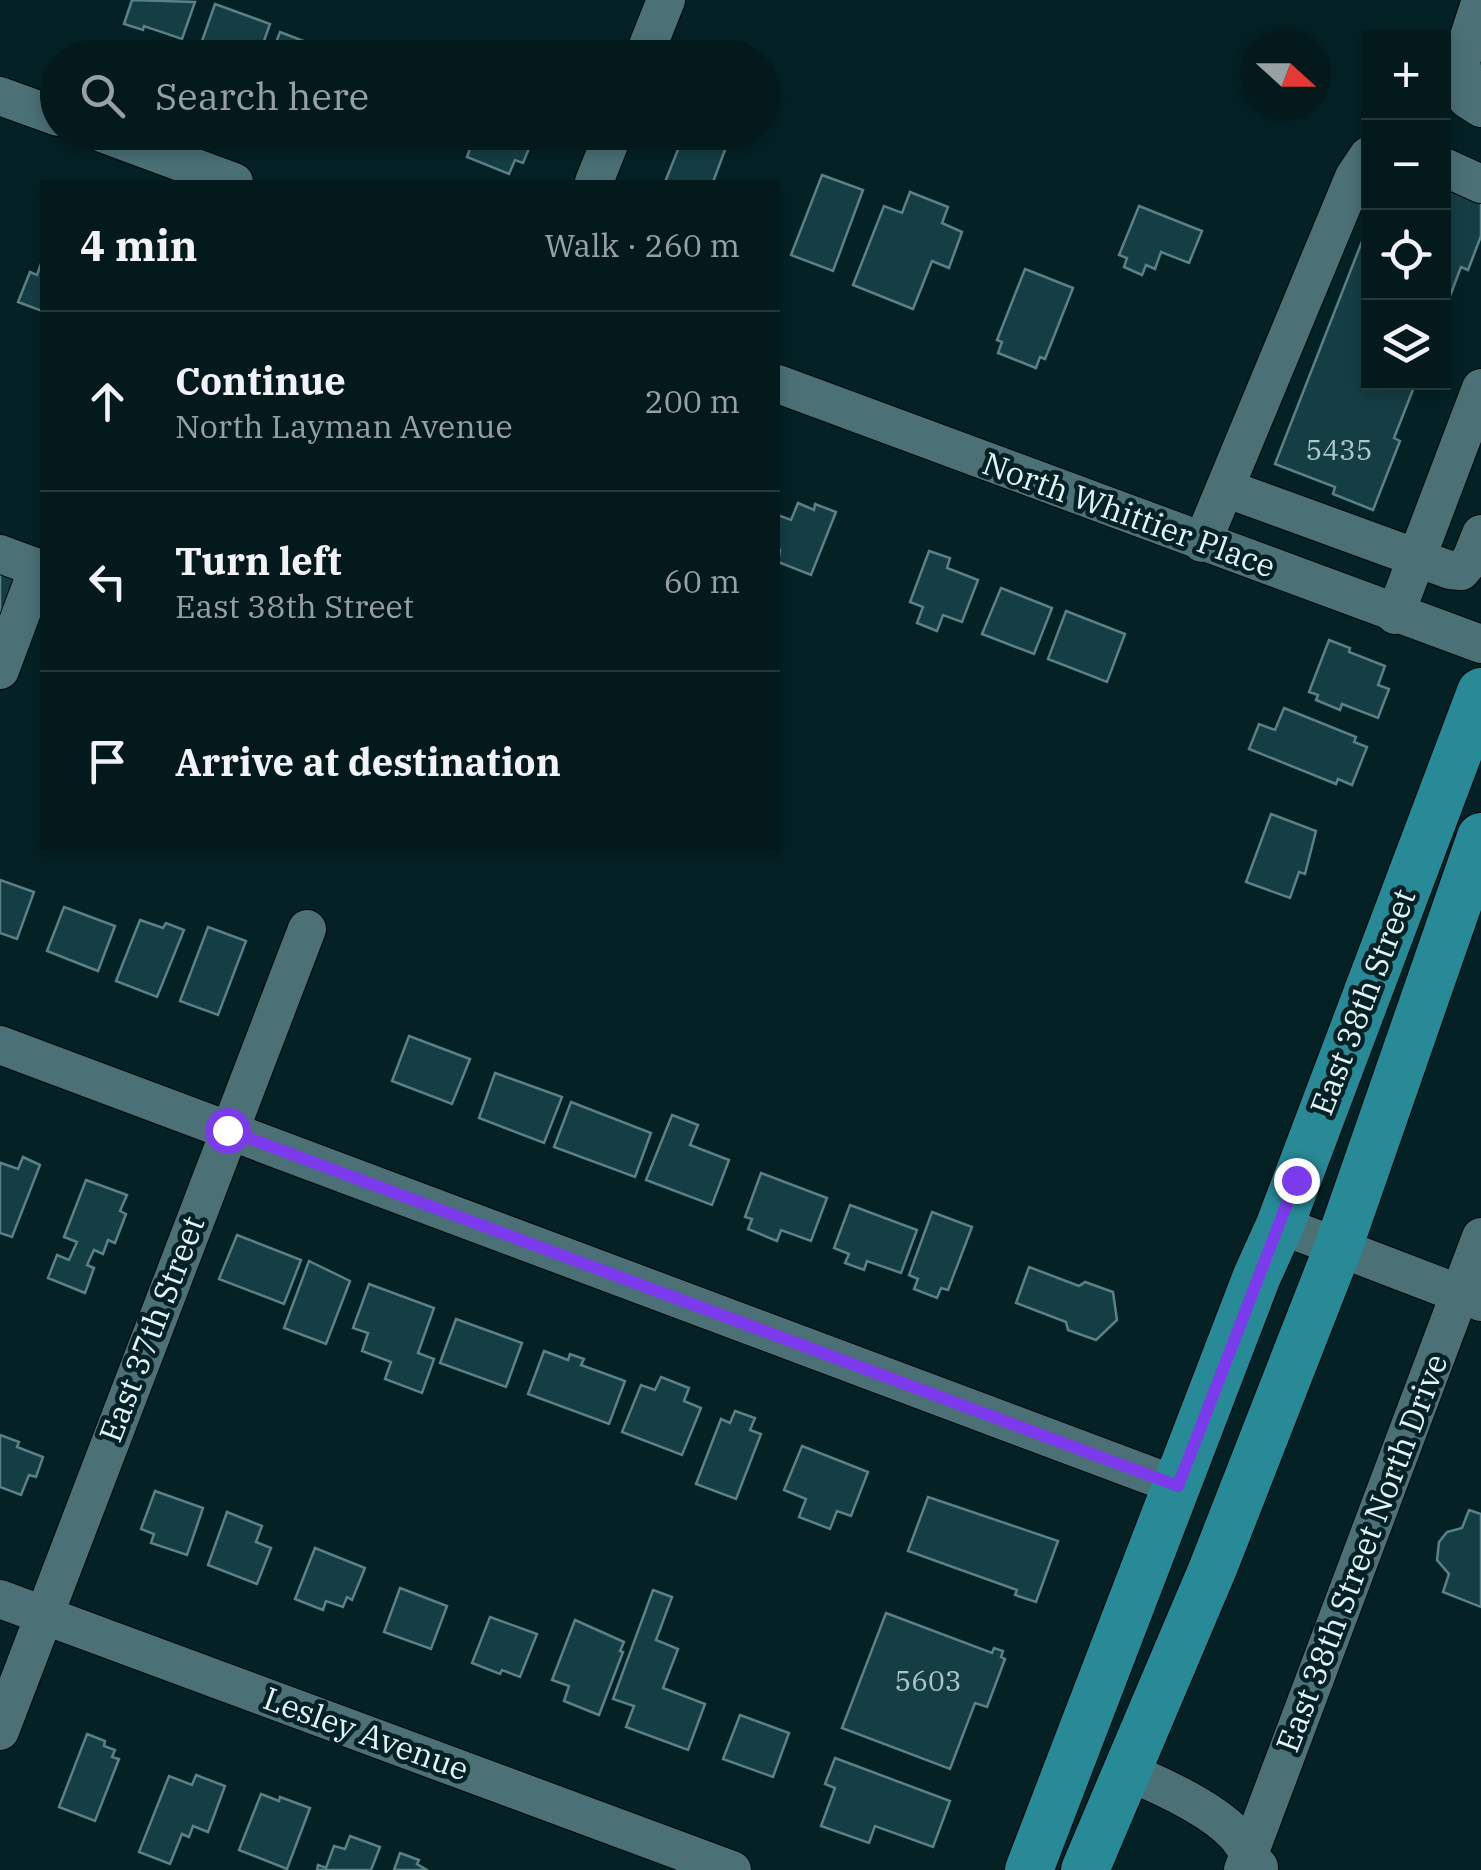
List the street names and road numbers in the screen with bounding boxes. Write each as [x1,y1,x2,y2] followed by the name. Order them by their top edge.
[977,442,1281,587] street label: North Whittier Place
[1300,883,1425,1121] street label: East 38th Street
[89,1210,214,1448] street label: East 37th Street
[1266,1348,1457,1758] street label: East 38th Street North Drive
[258,1676,475,1790] street label: Lesley Avenue

